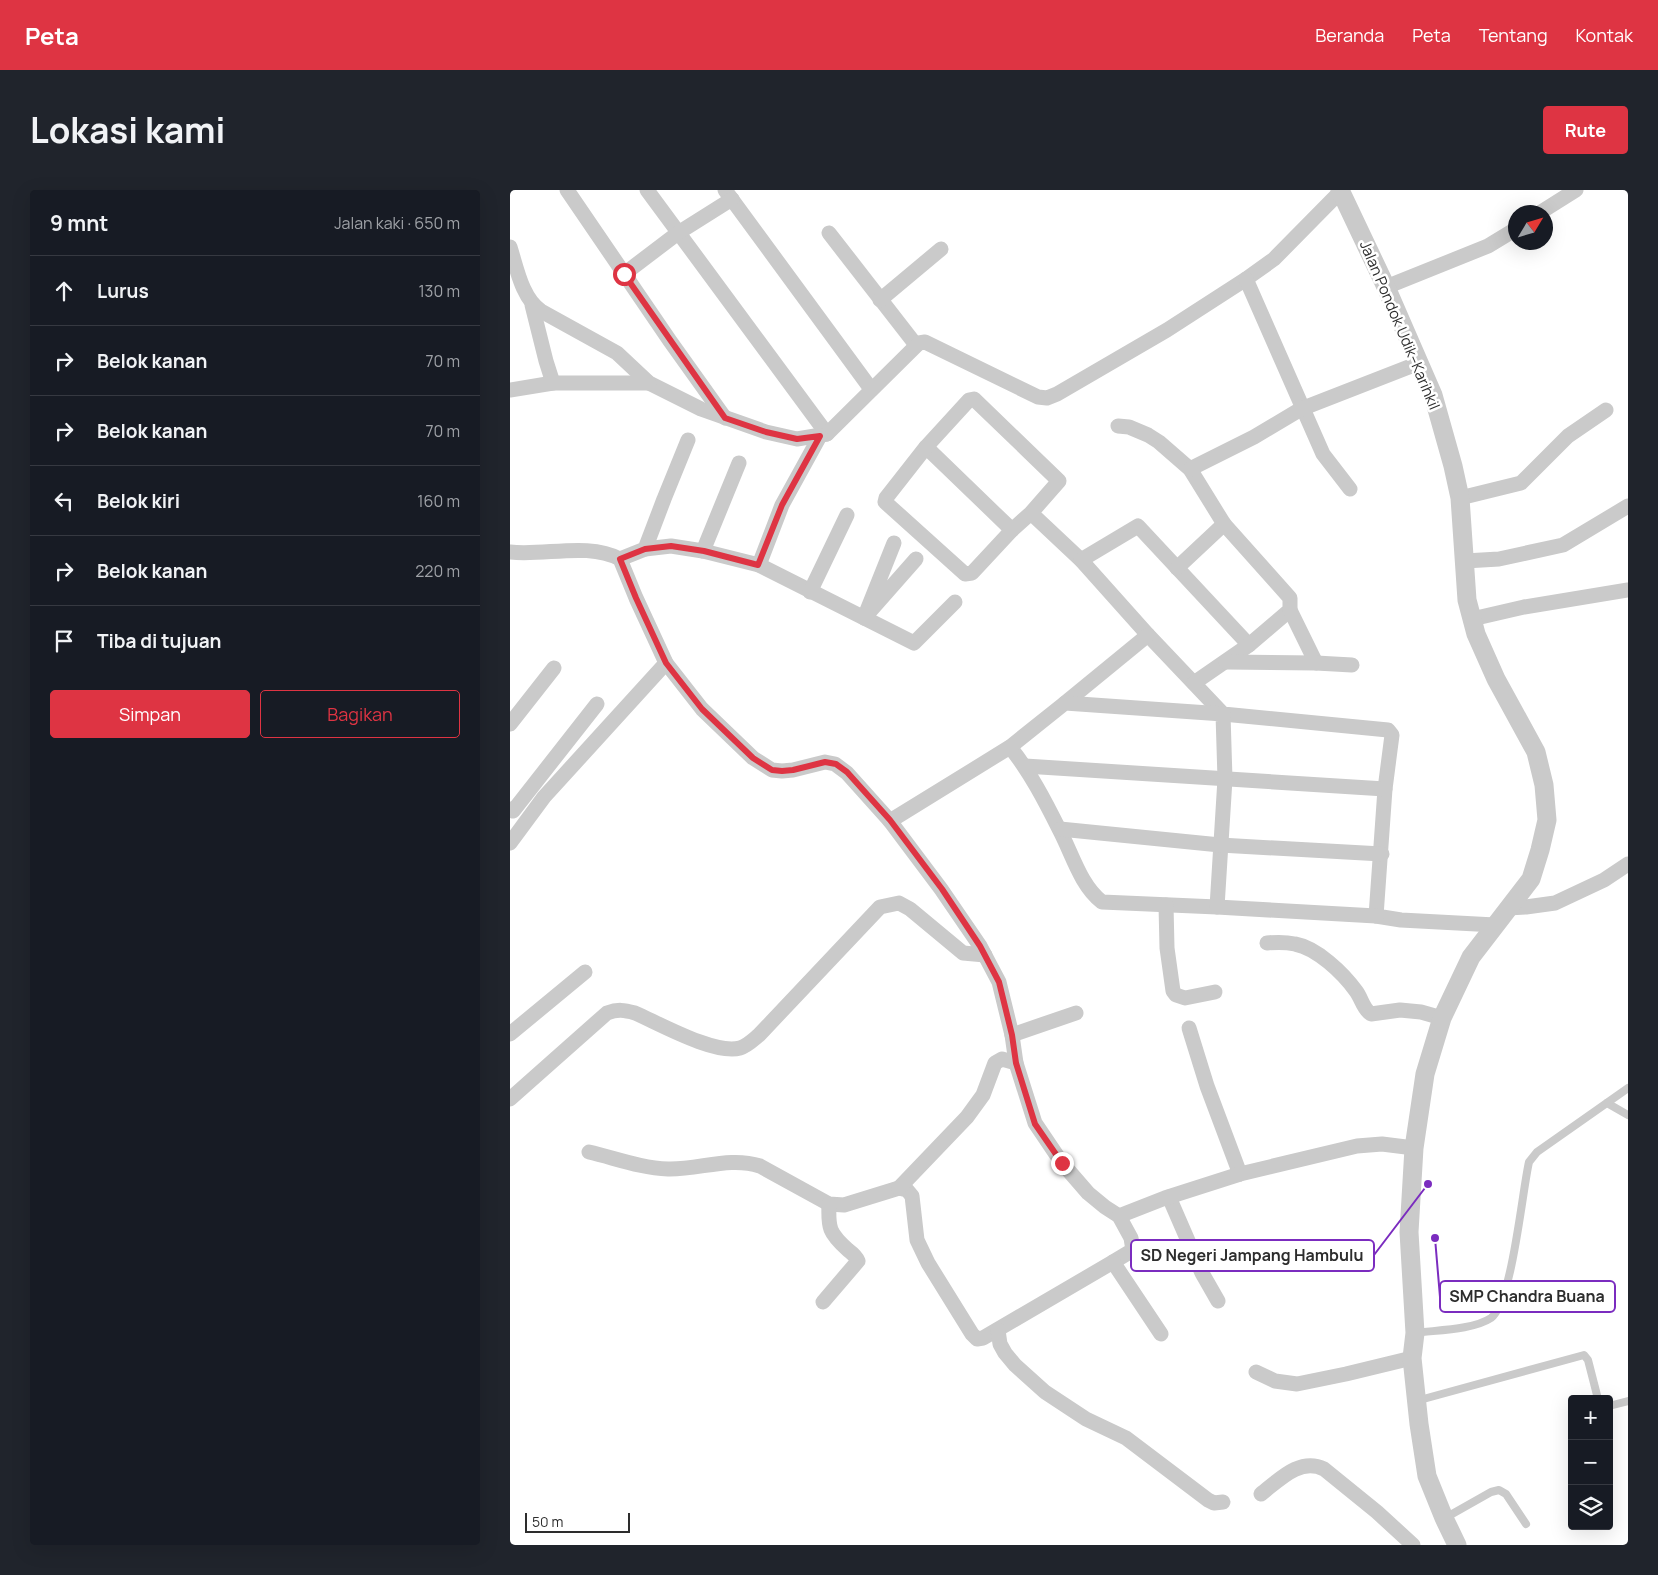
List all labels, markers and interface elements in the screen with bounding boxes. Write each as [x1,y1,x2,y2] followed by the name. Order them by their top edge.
[25,19,79,52] text: Peta
[1315,23,1384,47] text: Beranda
[1412,23,1451,47] text: Peta
[1479,23,1548,47] text: Tentang
[1576,23,1633,47] text: Kontak
[30,106,225,154] text: Lokasi kami
[1543,106,1628,154] button: Rute
[1508,205,1553,250] north arrow
[50,209,108,237] text: 9 mnt
[334,212,460,234] text: Jalan kaki · 650 m
[1355,237,1445,413] street label: Jalan Pondok Udik–Karihkil
[613,263,636,286] route start
[50,277,78,305] icon: ahead
[97,278,149,304] text: Lurus
[418,280,460,302] text: 130 m
[50,347,78,375] icon: right
[97,348,207,374] text: Belok kanan
[425,350,460,372] text: 70 m
[50,417,78,445] icon: right
[97,418,207,444] text: Belok kanan
[425,420,460,442] text: 70 m
[50,487,78,515] icon: left
[97,488,180,514] text: Belok kiri
[417,490,460,512] text: 160 m
[50,557,78,585] icon: right
[97,558,207,584] text: Belok kanan
[415,560,460,582] text: 220 m
[50,627,78,655] icon: arrive
[97,628,221,654] text: Tiba di tujuan
[50,690,250,738] button: Simpan
[260,690,460,738] button: Bagikan
[1051,1152,1074,1175] route end
[1131,1240,1374,1271] callout: SD Negeri Jampang Hambulu
[1141,1244,1363,1266] text: SD Negeri Jampang Hambulu
[1440,1281,1615,1312] callout: SMP Chandra Buana
[1449,1285,1605,1307] text: SMP Chandra Buana
[1568,1395,1613,1530] map controls
[1568,1395,1613,1440] button: +
[1568,1440,1613,1485] button: −
[1568,1485,1613,1530] button: layers
[525,1510,630,1533] scale bar
[532,1512,563,1531] text: 50 m

